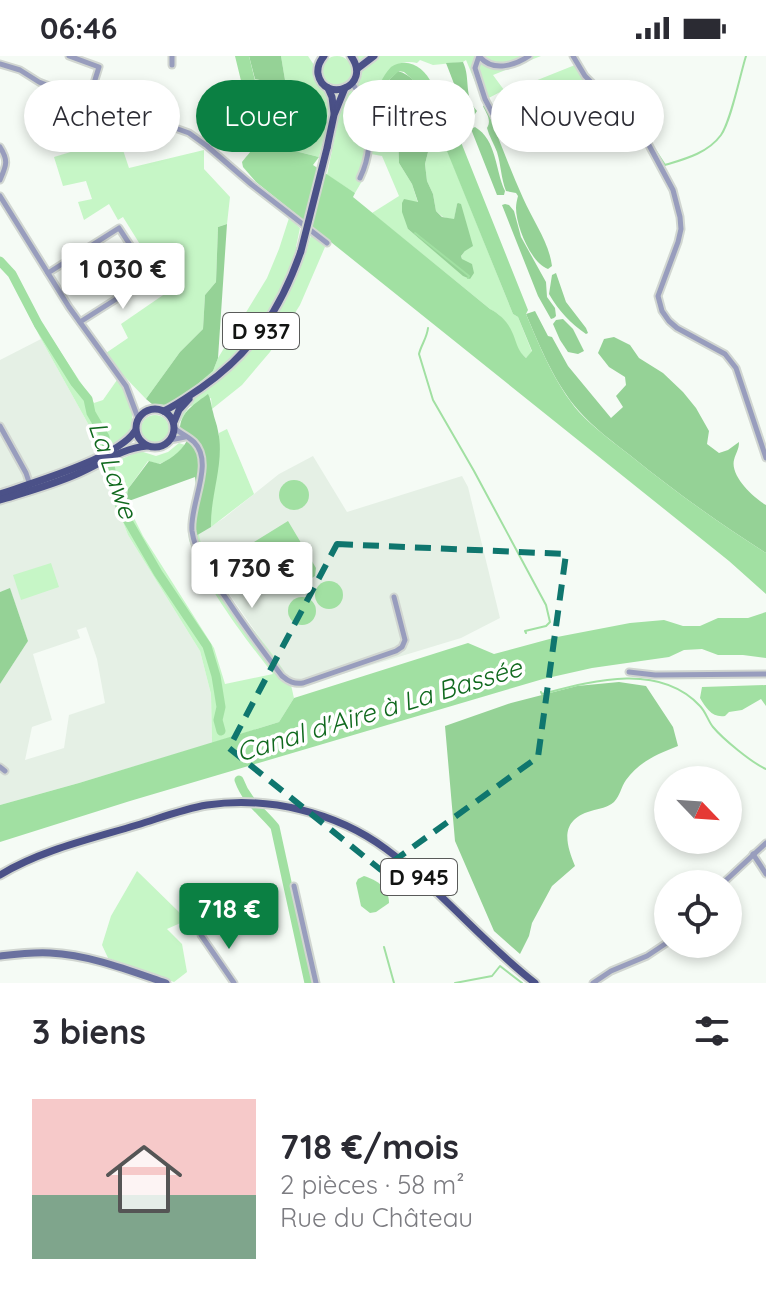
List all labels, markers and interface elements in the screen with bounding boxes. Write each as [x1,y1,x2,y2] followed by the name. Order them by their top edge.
[40,9,117,47] text: 06:46
[24,80,180,152] chip: Acheter
[196,80,327,152] chip: Louer
[343,80,475,152] chip: Filtres
[491,80,664,152] chip: Nouveau
[49,243,197,311] pin: 1 030 €
[80,252,166,285] text: 1 030 €
[223,313,299,349] road number: D 937
[82,417,146,524] water label: La Lawe
[178,542,326,610] pin: 1 730 €
[209,551,295,584] text: 1 730 €
[232,650,527,769] water label: Canal d'Aire à La Bassée
[654,766,742,854] north arrow
[654,766,742,958] map controls
[381,859,457,895] road number: D 945
[654,870,742,958] button: locate
[173,883,285,951] pin: 718 €
[197,892,261,925] text: 718 €
[690,1009,734,1053] icon: filters
[32,1010,146,1053] text: 3 biens
[280,1125,459,1168] text: 718 €/mois
[96,1131,192,1227] icon: home
[280,1168,464,1201] text: 2 pièces · 58 m²
[280,1201,473,1234] text: Rue du Château

